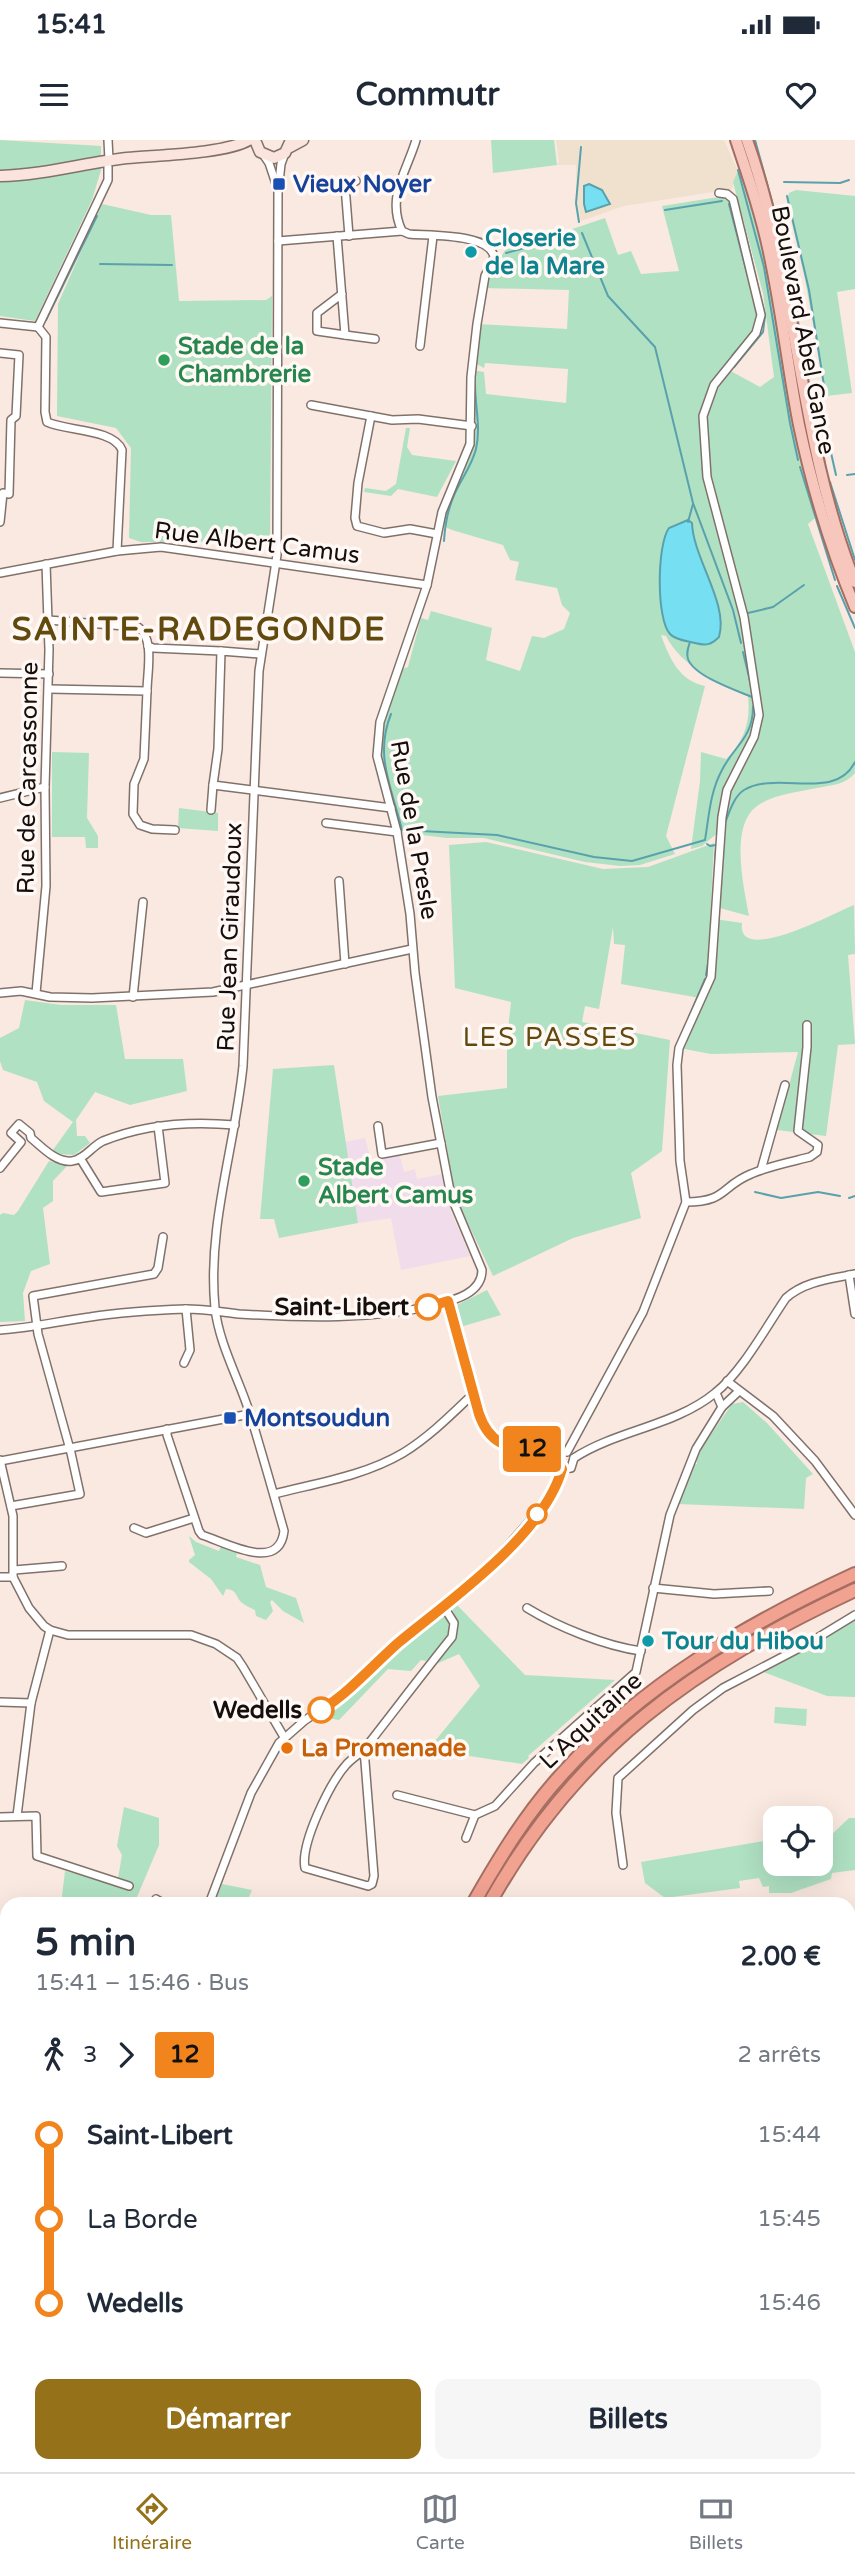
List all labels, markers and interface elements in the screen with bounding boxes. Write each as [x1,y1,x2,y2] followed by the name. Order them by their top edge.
[35,9,107,40] text: 15:41
[35,76,73,114] icon: menu
[356,76,499,114] text: Commutr
[782,76,820,114] icon: heart
[293,170,432,199] place label: Vieux Noyer
[271,176,287,192] marker: Vieux Noyer
[765,203,841,457] street label: Boulevard Abel Gance
[485,224,605,281] place label: Closerie de la Mare
[463,244,479,260] marker: Closerie de la Mare
[178,332,312,389] place label: Stade de la Chambrerie
[156,352,172,368] marker: Stade de la Chambrerie
[153,516,361,570] street label: Rue Albert Camus
[12,611,386,649] district label: SAINTE-RADEGONDE
[11,662,45,894] street label: Rue de Carcassonne
[384,738,444,922] street label: Rue de la Presle
[212,822,248,1052] street label: Rue Jean Giraudoux
[463,1022,637,1053] district label: LES PASSES
[318,1153,473,1210] place label: Stade Albert Camus
[296,1173,312,1189] marker: Stade Albert Camus
[275,1293,410,1322] place label: Saint-Libert
[415,1294,441,1320] marker: Saint-Libert
[244,1404,390,1433] place label: Montsoudun
[222,1410,238,1426] marker: Montsoudun
[500,1426,564,1472] line badge: 12
[517,1434,547,1463] text: 12
[527,1504,547,1524] unlabelled marker
[661,1627,824,1656] place label: Tour du Hibou
[640,1633,656,1649] marker: Tour du Hibou
[534,1666,648,1776] street label: L'Aquitaine
[213,1696,302,1725] place label: Wedells
[308,1697,334,1723] marker: Wedells
[301,1734,467,1763] place label: La Promenade
[279,1740,295,1756] marker: La Promenade
[763,1806,833,1876] map controls
[763,1806,833,1876] button: locate
[35,1920,136,1966] text: 5 min
[741,1941,821,1972] text: 2.00 €
[35,1969,249,1997] text: 15:41 – 15:46 · Bus
[35,2036,73,2074] icon: walk
[107,2036,145,2074] icon: forward
[169,2040,200,2069] text: 12
[83,2041,97,2069] text: 3
[738,2041,821,2069] text: 2 arrêts
[87,2120,233,2151] text: Saint-Libert
[757,2121,821,2149] text: 15:44
[87,2204,198,2235] text: La Borde
[757,2205,821,2233] text: 15:45
[87,2288,183,2319] text: Wedells
[757,2289,821,2317] text: 15:46
[35,2379,421,2459] button: Démarrer
[435,2379,821,2459] button: Billets
[112,2490,192,2554] tab: Itinéraire
[416,2490,465,2554] tab: Carte
[689,2490,743,2554] tab: Billets

